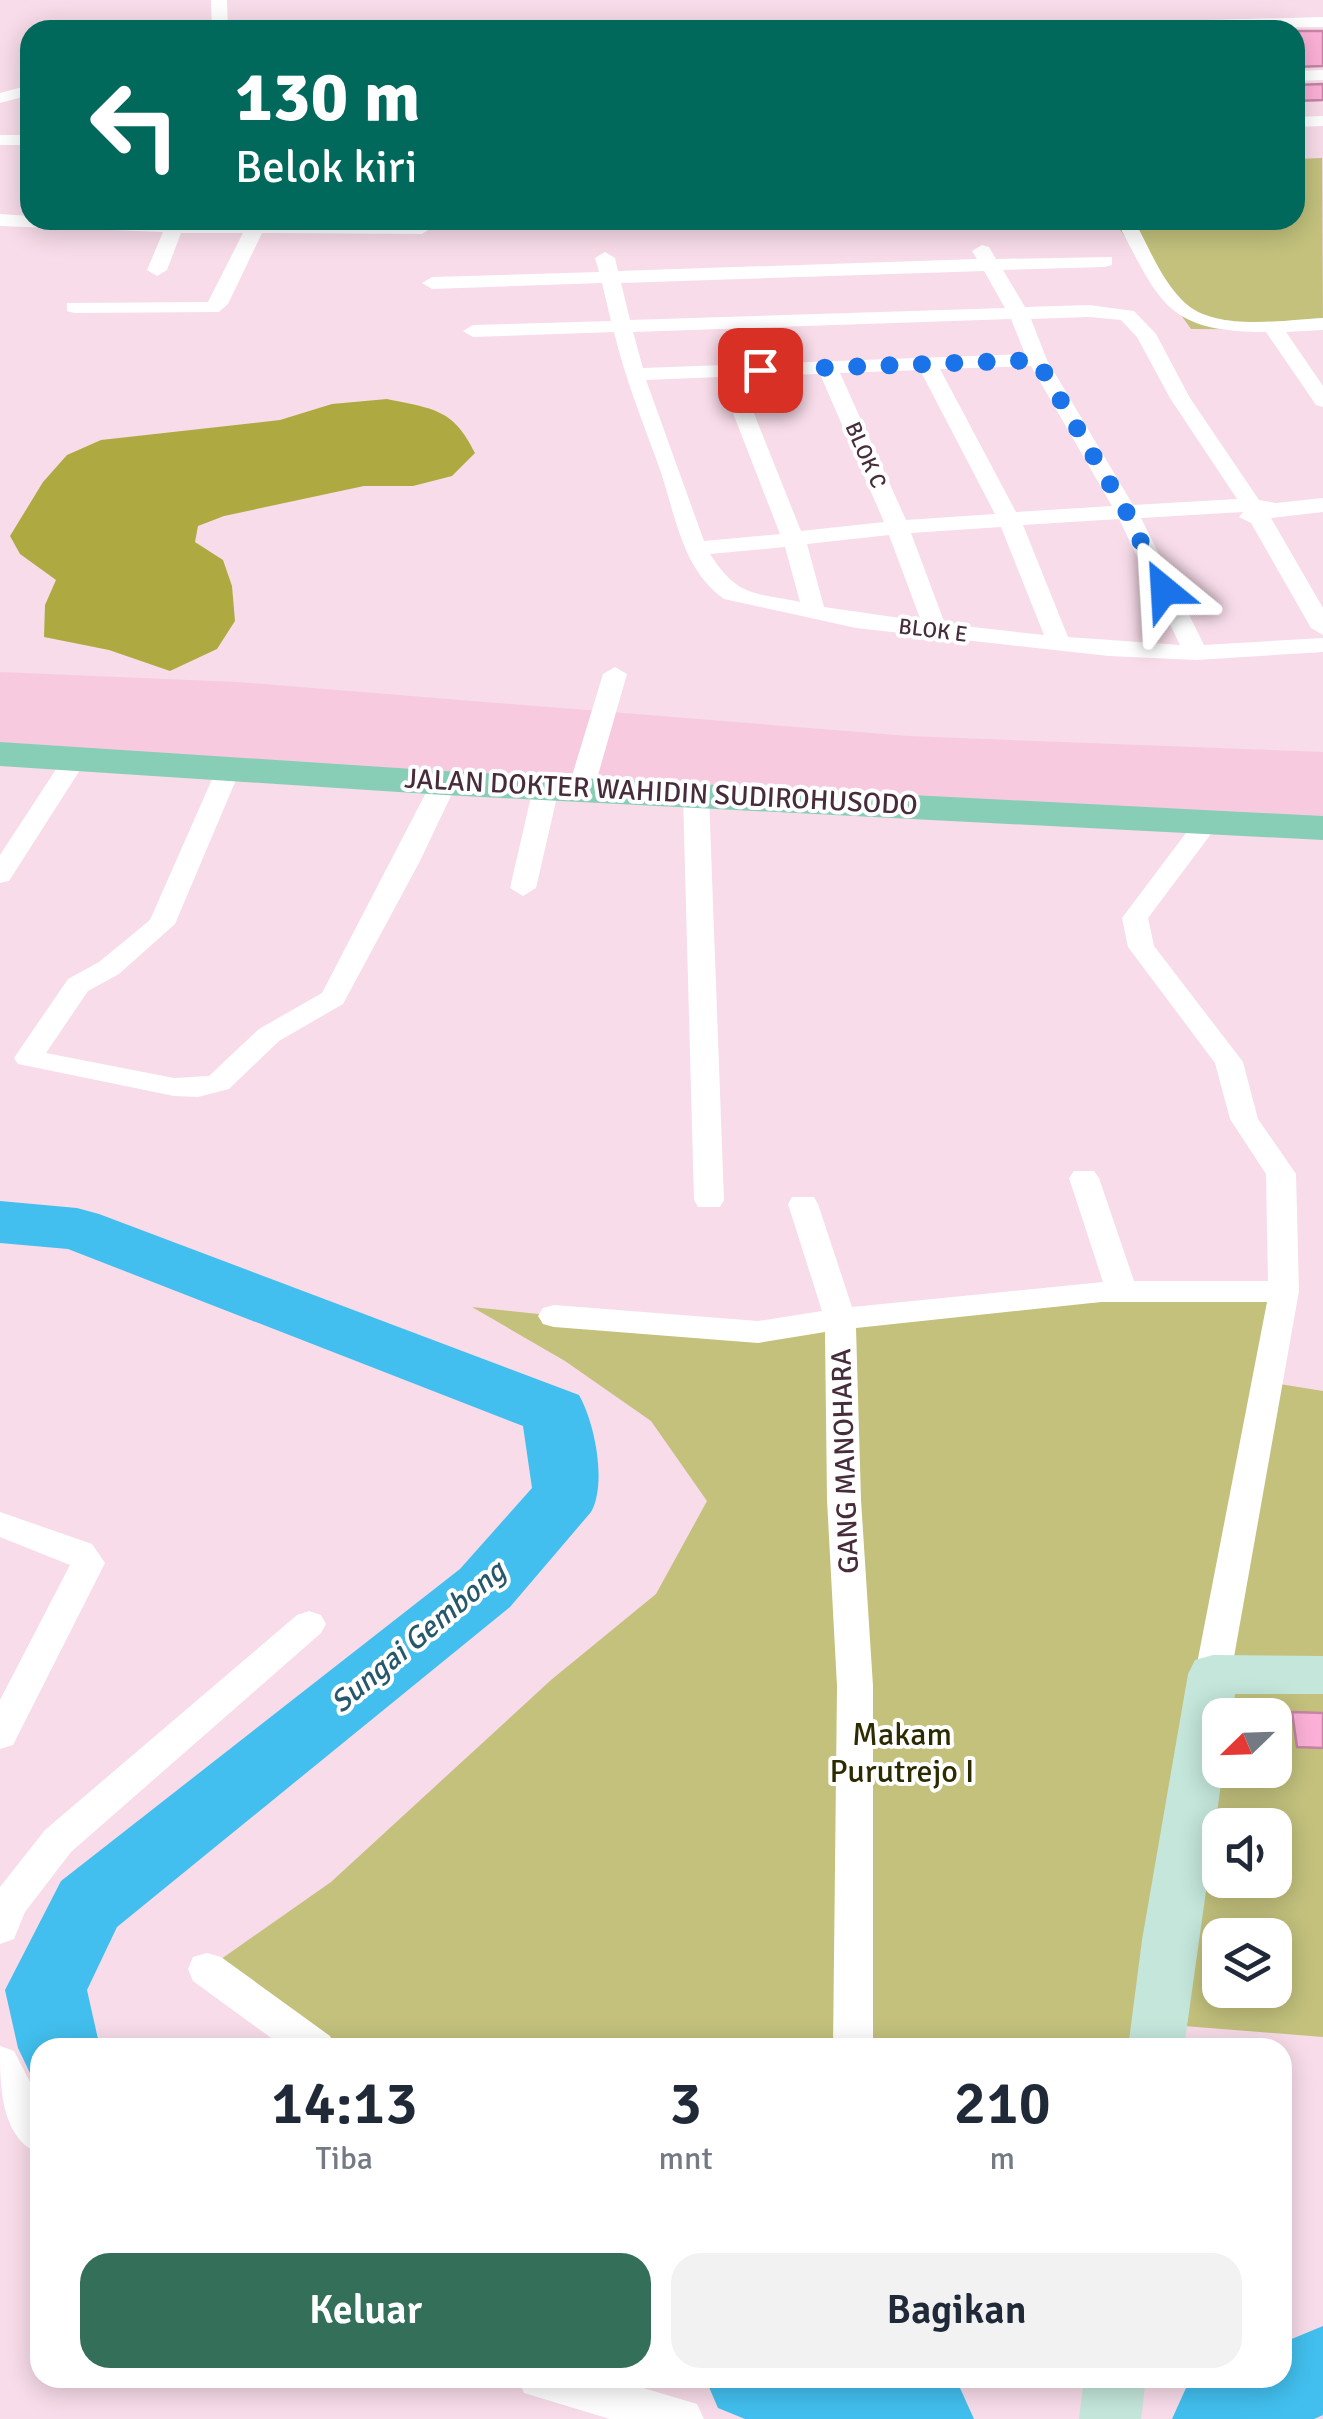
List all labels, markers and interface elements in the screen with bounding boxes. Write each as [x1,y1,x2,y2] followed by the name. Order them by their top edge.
[235,54,420,140] text: 130 m
[70,60,200,190] icon: left
[235,140,417,195] text: Belok kiri
[718,328,803,413] pin
[733,343,788,398] icon: arrive
[839,418,893,492] street label: BLOK C
[1112,538,1216,642] position arrow
[897,612,969,648] street label: BLOK E
[403,762,919,822] street label: JALAN DOKTER WAHIDIN SUDIROHUSODO
[824,1348,866,1574] street label: GANG MANOHARA
[323,1552,515,1721] water label: Sungai Gembong
[1202,1698,1292,1788] north arrow
[1202,1698,1292,2008] map controls
[830,1715,974,1791] park label: Makam Purutrejo I
[1202,1808,1292,1898] button: sound
[1202,1918,1292,2008] button: layers
[271,2067,418,2141] text: 14:13
[669,2067,702,2141] text: 3
[954,2067,1051,2141] text: 210
[316,2139,373,2178] text: Tiba
[659,2139,713,2178] text: mnt
[990,2139,1015,2178] text: m
[80,2253,651,2368] button: Keluar
[671,2253,1242,2368] button: Bagikan

